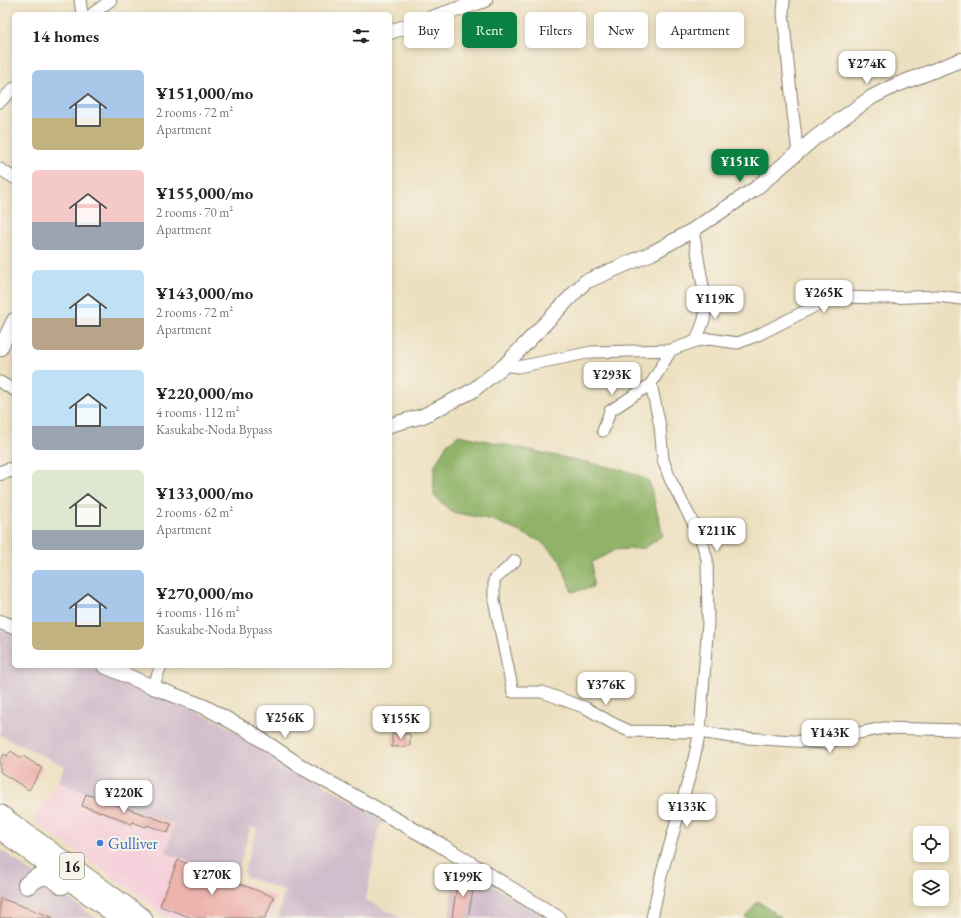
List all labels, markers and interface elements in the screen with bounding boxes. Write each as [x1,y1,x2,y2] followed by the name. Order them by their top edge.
[404,12,454,48] chip: Buy
[462,12,517,48] chip: Rent
[525,12,586,48] chip: Filters
[594,12,648,48] chip: New
[656,12,744,48] chip: Apartment
[32,25,99,47] text: 14 homes
[350,25,372,47] icon: filters
[839,51,895,85] pin: ¥274K
[847,55,887,72] text: ¥274K
[156,82,253,104] text: ¥151,000/mo
[64,86,112,134] icon: home
[156,104,233,121] text: 2 rooms · 72 m²
[156,121,211,138] text: Apartment
[712,149,768,183] pin: ¥151K
[720,153,760,170] text: ¥151K
[156,182,253,204] text: ¥155,000/mo
[64,186,112,234] icon: home
[156,204,233,221] text: 2 rooms · 70 m²
[156,221,211,238] text: Apartment
[796,280,852,314] pin: ¥265K
[156,282,253,304] text: ¥143,000/mo
[804,284,844,301] text: ¥265K
[64,286,112,334] icon: home
[687,286,743,320] pin: ¥119K
[695,290,735,307] text: ¥119K
[156,304,233,321] text: 2 rooms · 72 m²
[156,321,211,338] text: Apartment
[584,362,640,396] pin: ¥293K
[592,366,632,383] text: ¥293K
[156,382,253,404] text: ¥220,000/mo
[64,386,112,434] icon: home
[156,404,240,421] text: 4 rooms · 112 m²
[156,421,272,438] text: Kasukabe-Noda Bypass
[156,482,253,504] text: ¥133,000/mo
[64,486,112,534] icon: home
[156,504,233,521] text: 2 rooms · 62 m²
[689,518,745,552] pin: ¥211K
[156,521,211,538] text: Apartment
[697,522,737,539] text: ¥211K
[156,582,253,604] text: ¥270,000/mo
[64,586,112,634] icon: home
[156,604,240,621] text: 4 rooms · 116 m²
[156,621,272,638] text: Kasukabe-Noda Bypass
[578,672,634,706] pin: ¥376K
[586,676,626,693] text: ¥376K
[257,705,313,739] pin: ¥256K
[373,706,429,740] pin: ¥155K
[265,709,305,726] text: ¥256K
[381,710,421,727] text: ¥155K
[802,720,858,754] pin: ¥143K
[810,724,850,741] text: ¥143K
[96,780,152,814] pin: ¥220K
[104,784,144,801] text: ¥220K
[659,794,715,828] pin: ¥133K
[667,798,707,815] text: ¥133K
[913,826,949,906] map controls
[913,826,949,862] button: locate
[108,833,159,854] place label: Gulliver
[95,838,105,848] marker: Gulliver
[60,853,84,879] road number: 16
[184,862,240,896] pin: ¥270K
[435,864,491,898] pin: ¥199K
[192,866,232,883] text: ¥270K
[443,868,483,885] text: ¥199K
[913,870,949,906] button: layers

